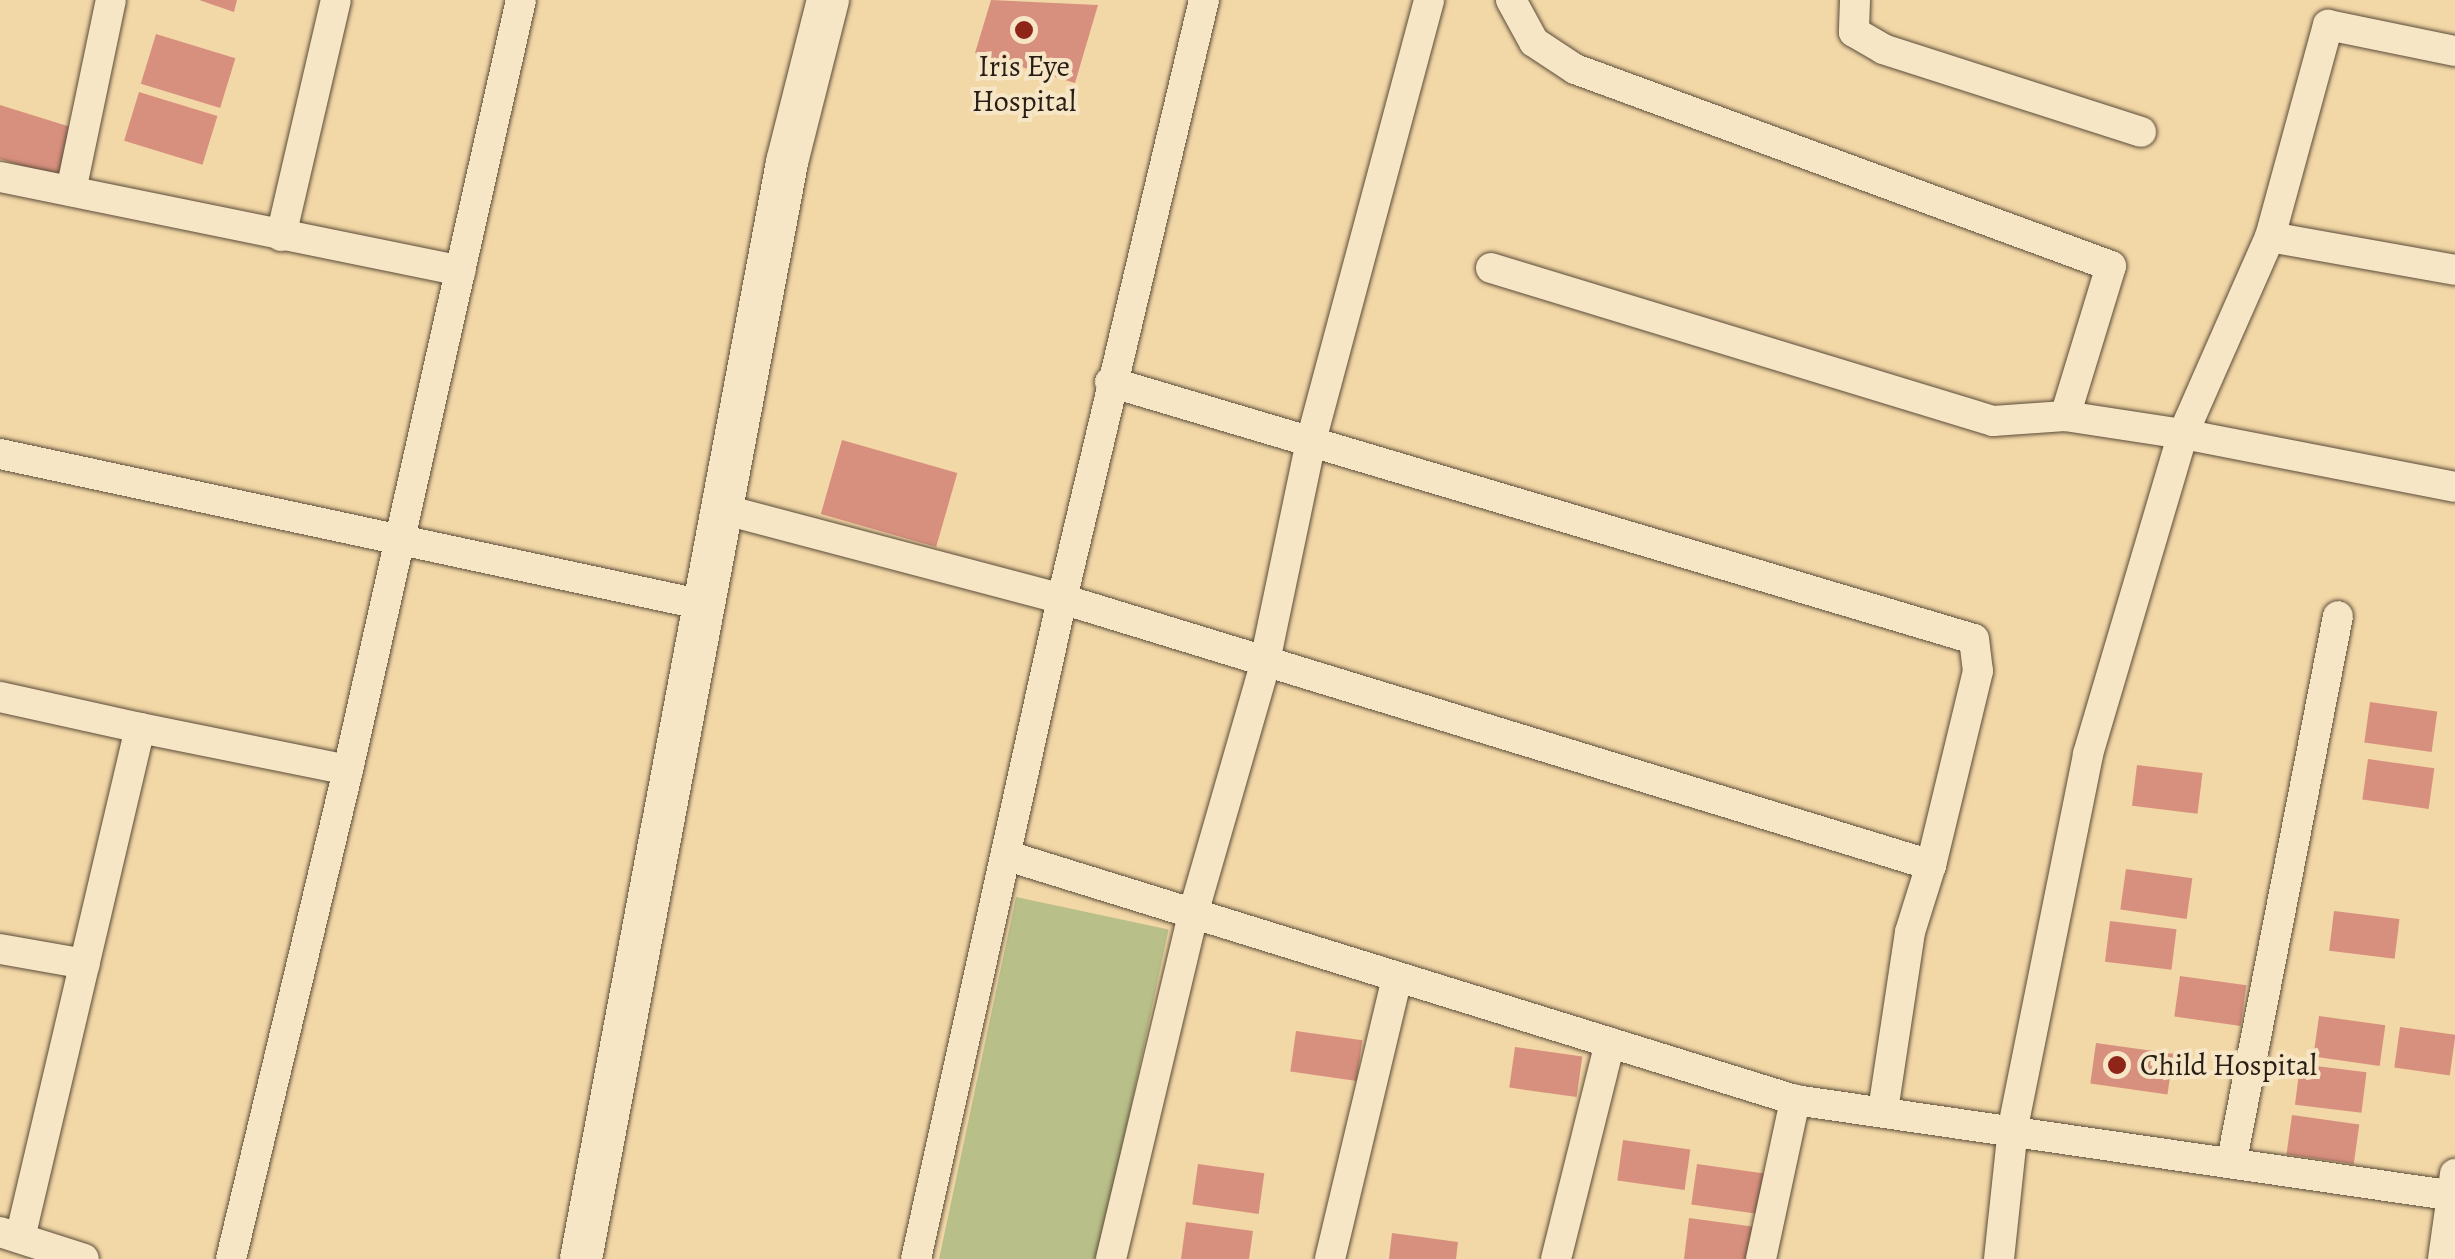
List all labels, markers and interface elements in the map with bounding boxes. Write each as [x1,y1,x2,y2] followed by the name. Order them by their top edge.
[1011,17,1037,43] marker: Iris Eye Hospital
[972,48,1076,118] place label: Iris Eye Hospital
[2140,1047,2317,1083] place label: Child Hospital
[2104,1052,2130,1078] marker: Child Hospital

